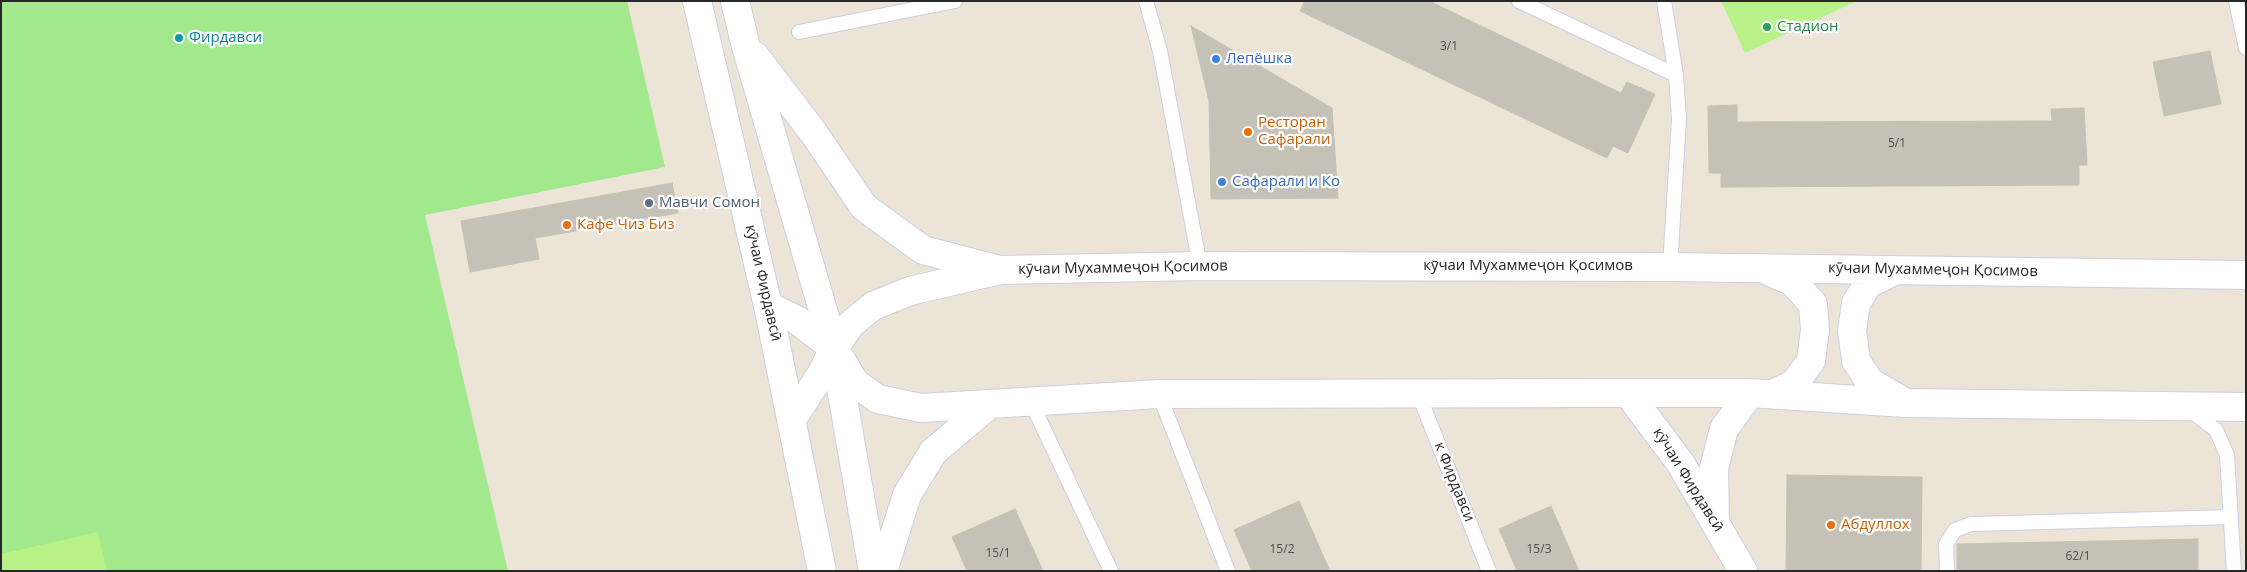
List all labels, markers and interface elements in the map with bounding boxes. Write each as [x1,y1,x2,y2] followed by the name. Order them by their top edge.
[1777,18,1839,36] place label: Стадион
[1761,21,1773,33] marker: Стадион
[189,29,262,47] place label: Фирдавси
[173,32,185,44] marker: Фирдавси
[1440,40,1458,54] house number: 3/1
[1226,50,1292,68] place label: Лепёшка
[1210,53,1222,65] marker: Лепёшка
[1258,114,1330,149] place label: Ресторан Сафарали
[1242,126,1254,138] marker: Ресторан Сафарали
[1888,137,1906,151] house number: 5/1
[1232,173,1340,191] place label: Сафарали и Ко
[1216,176,1228,188] marker: Сафарали и Ко
[659,194,760,212] place label: Мавчи Сомон
[643,197,655,209] marker: Мавчи Сомон
[577,216,675,234] place label: Кафе Чиз Биз
[561,219,573,231] marker: Кафе Чиз Биз
[741,223,785,343] street label: кӯчаи Фирдавсӣ
[1018,257,1228,279] street label: кӯчаи Мухаммеҷон Қосимов
[1423,257,1633,275] street label: кӯчаи Мухаммеҷон Қосимов
[1828,259,2038,281] street label: кӯчаи Мухаммеҷон Қосимов
[1649,425,1727,535] street label: кӯчаи Фирдавсӣ
[1430,439,1478,525] street label: к Фирдавси
[1841,516,1910,534] place label: Абдуллох
[1825,519,1837,531] marker: Абдуллох
[1270,543,1294,557] house number: 15/2
[1527,543,1551,557] house number: 15/3
[986,547,1010,561] house number: 15/1
[2066,550,2090,564] house number: 62/1

